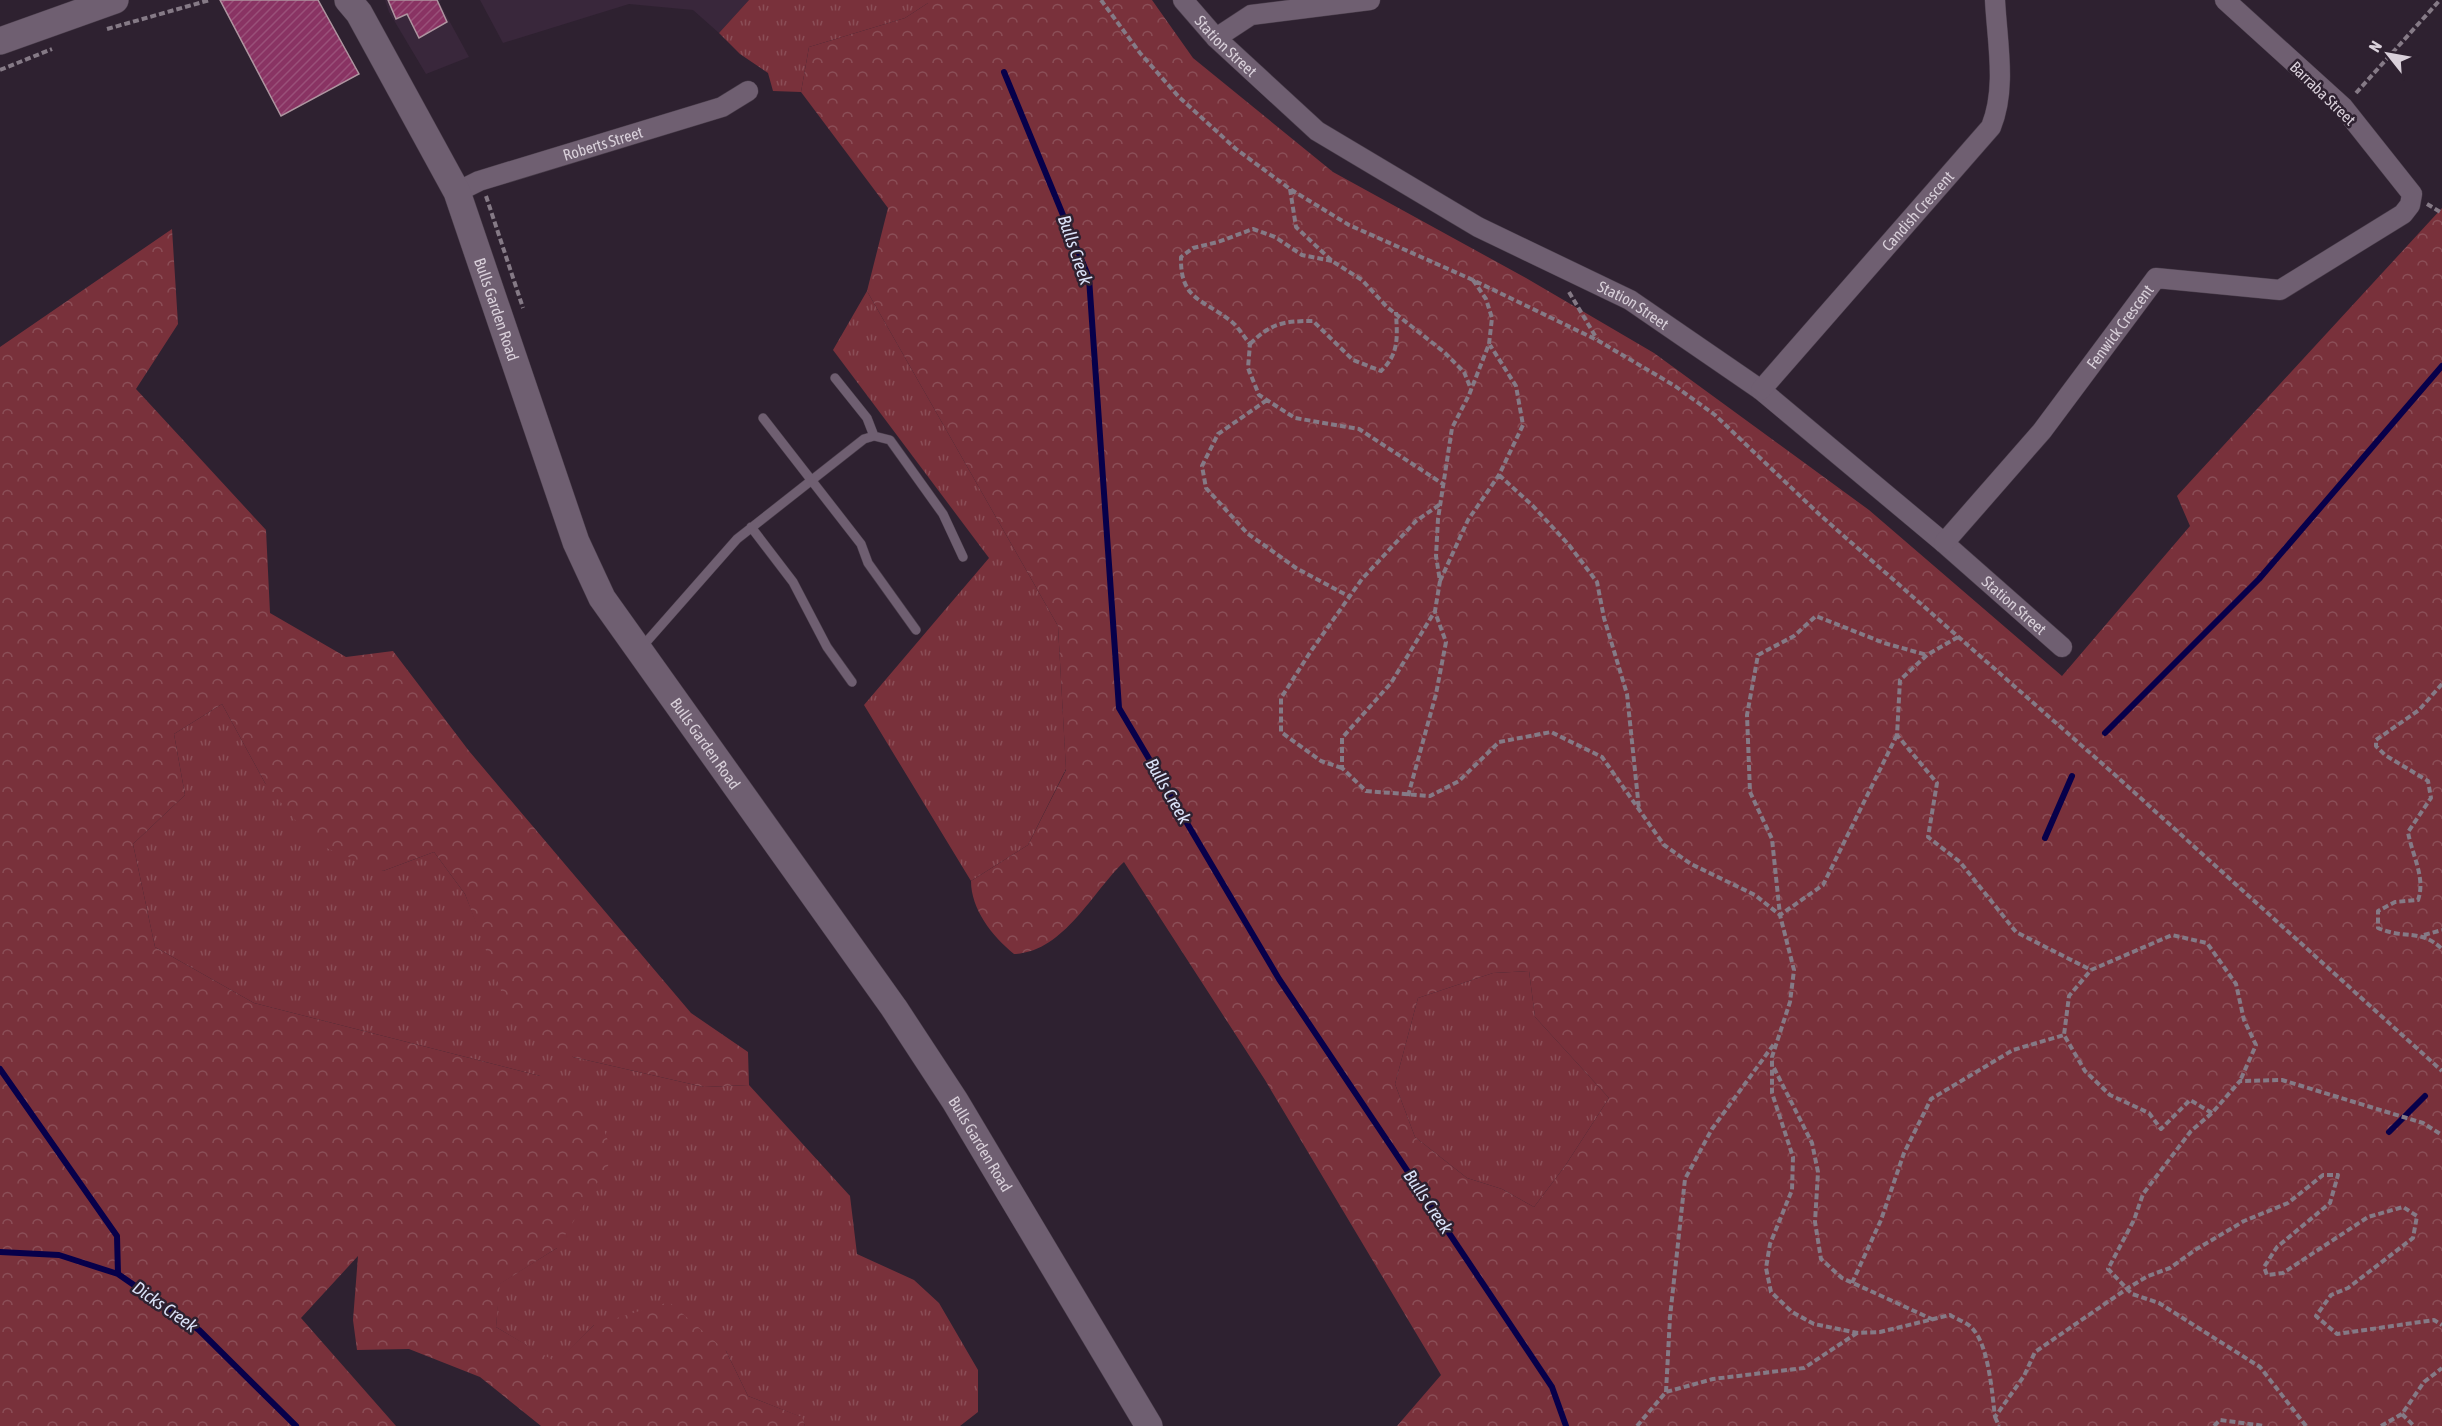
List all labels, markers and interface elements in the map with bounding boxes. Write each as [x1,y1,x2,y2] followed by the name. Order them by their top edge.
[1191,12,1261,80] street label: Station Street
[2358,24,2418,84] north arrow
[2365,38,2385,55] text: N
[2287,57,2360,129] street label: Barraba Street
[561,123,645,164] street label: Roberts Street
[1878,167,1958,254] street label: Candish Crescent
[1054,212,1098,288] water label: Bulls Creek
[471,255,523,363] street label: Bulls Garden Road
[1595,277,1673,333] street label: Station Street
[2083,281,2157,372] street label: Fenwick Crescent
[1979,572,2051,638] street label: Station Street
[667,694,744,792] street label: Bulls Garden Road
[1141,754,1196,828] water label: Bulls Creek
[945,1093,1016,1195] street label: Bulls Garden Road
[1399,1166,1458,1238] water label: Bulls Creek
[129,1277,203,1337] water label: Dicks Creek

